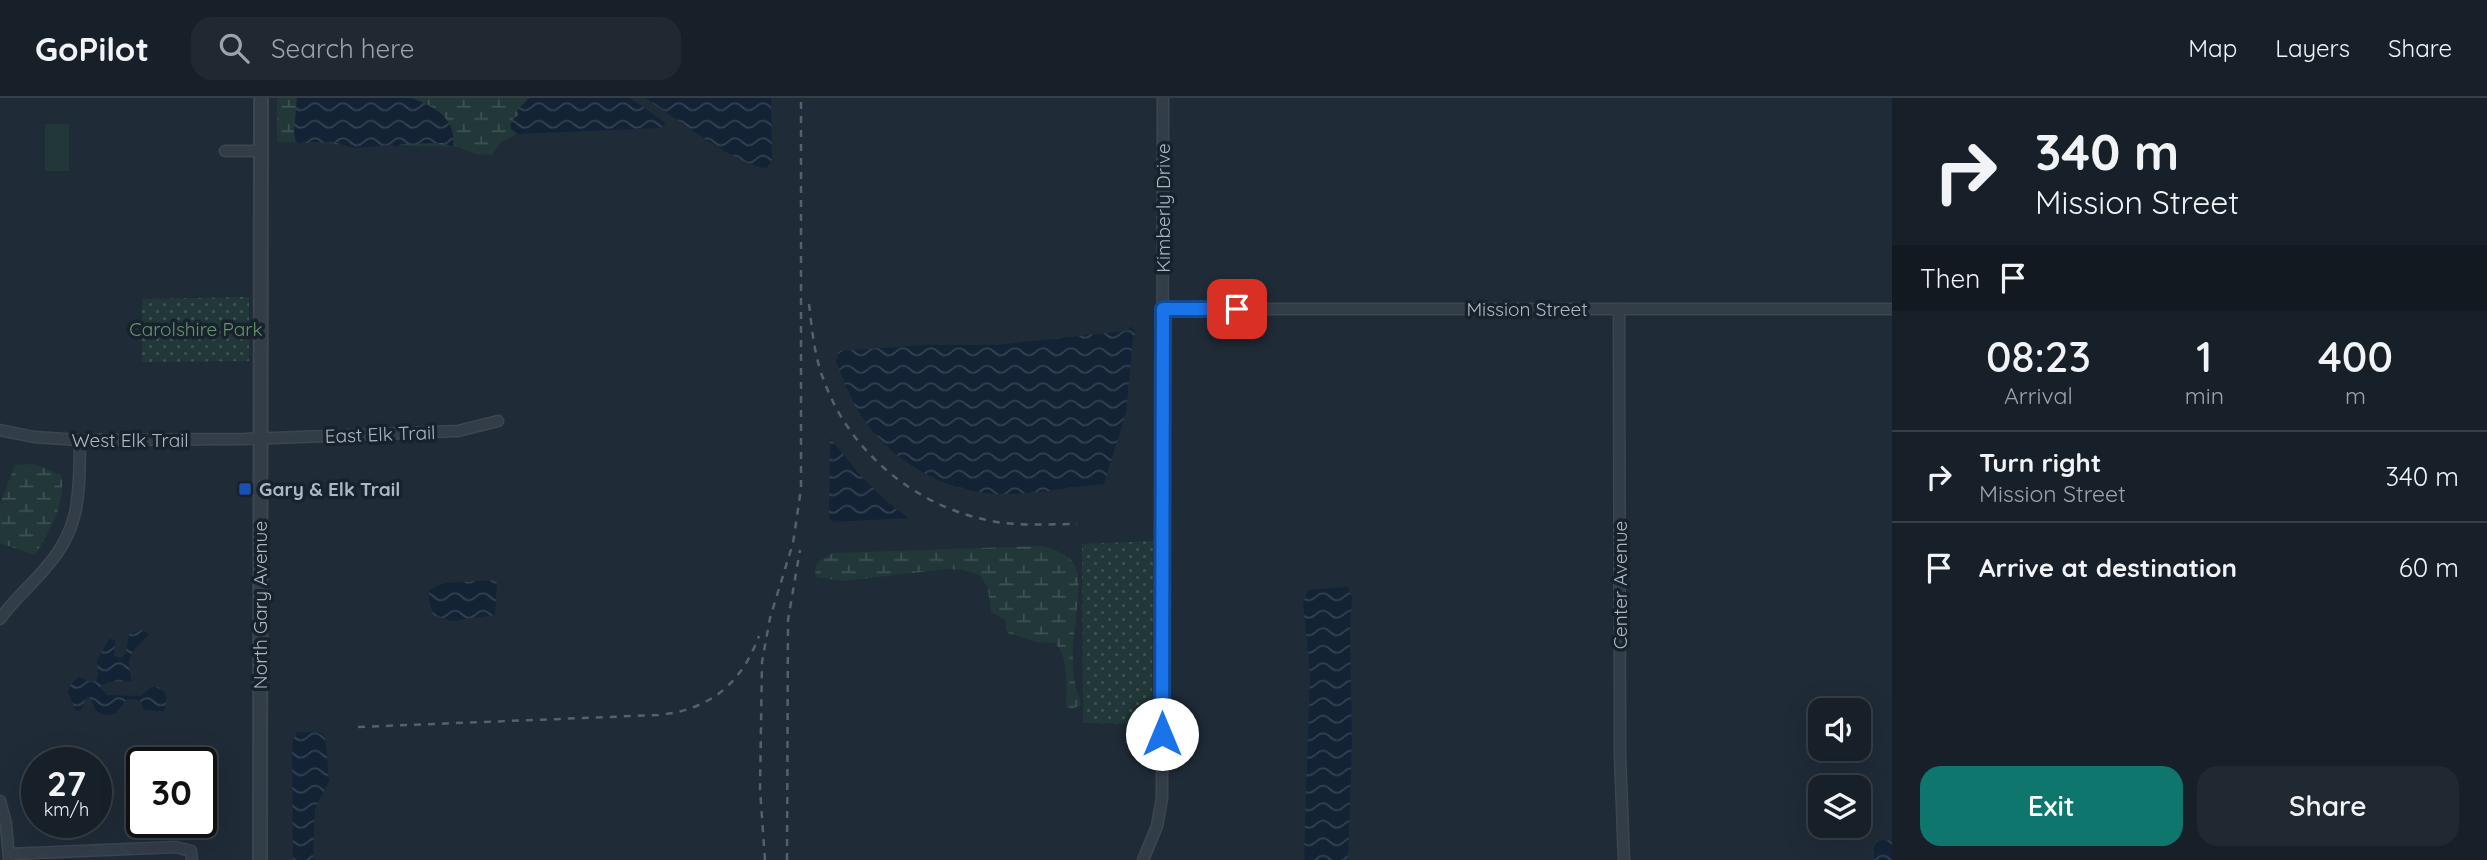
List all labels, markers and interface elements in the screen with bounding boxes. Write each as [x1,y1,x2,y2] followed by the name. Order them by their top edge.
[191,17,681,80] search box
[35,28,149,69] text: GoPilot
[215,29,253,67] icon: search
[271,32,414,65] text: Search here
[2188,33,2237,63] text: Map
[2275,33,2350,63] text: Layers
[2388,33,2452,63] text: Share
[2035,121,2179,182] text: 340 m
[1920,126,2011,217] icon: right
[1151,143,1175,273] street label: Kimberly Drive
[2035,182,2239,222] text: Mission Street
[1994,259,2032,297] icon: arrive
[1920,262,1980,295] text: Then
[1207,279,1267,339] pin
[1218,290,1256,328] icon: arrive
[1466,297,1588,321] street label: Mission Street
[129,317,263,341] park label: Carolshire Park
[1986,330,2091,383] text: 08:23
[2196,330,2212,383] text: 1
[2318,330,2393,383] text: 400
[2004,381,2073,410] text: Arrival
[2185,381,2224,410] text: min
[2345,381,2366,410] text: m
[324,420,436,448] street label: East Elk Trail
[71,428,189,452] street label: West Elk Trail
[1979,446,2101,479] text: Turn right
[1920,458,1958,496] icon: right
[2385,460,2459,493] text: 340 m
[259,477,400,501] place label: Gary & Elk Trail
[1979,479,2126,508] text: Mission Street
[237,481,253,497] marker: Gary & Elk Trail
[248,521,272,689] street label: North Gary Avenue
[1608,521,1632,649] street label: Center Avenue
[1920,549,1958,587] icon: arrive
[1979,551,2237,584] text: Arrive at destination
[2399,551,2459,584] text: 60 m
[1125,697,1199,771] position arrow
[1808,698,1871,838] map controls
[1808,698,1871,761] button: sound
[126,747,217,838] speed limit sign: 30
[47,761,86,805] text: 27
[1920,766,2183,846] button: Exit
[2197,766,2459,846] button: Share
[1808,775,1871,838] button: layers
[44,798,89,821] text: km/h

